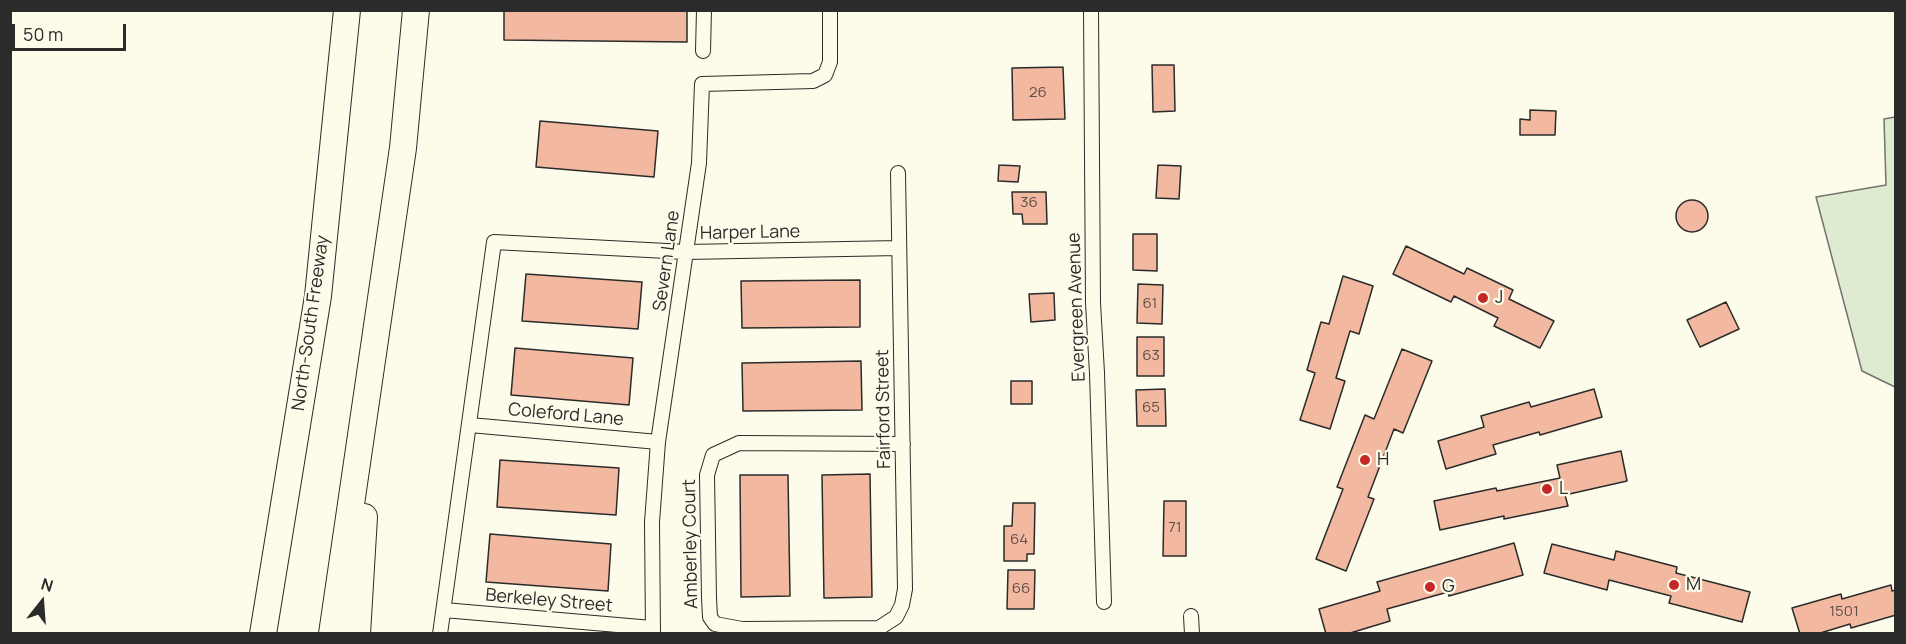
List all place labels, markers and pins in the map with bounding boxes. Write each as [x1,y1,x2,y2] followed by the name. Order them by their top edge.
[1495,287,1503,309] place label: J
[1476,291,1490,305] marker: J
[1377,449,1389,471] place label: H
[1358,453,1372,467] marker: H
[1559,478,1568,500] place label: L
[1540,482,1554,496] marker: L
[1686,574,1701,596] place label: M
[1442,576,1455,598] place label: G
[1667,578,1681,592] marker: M
[1423,580,1437,594] marker: G

